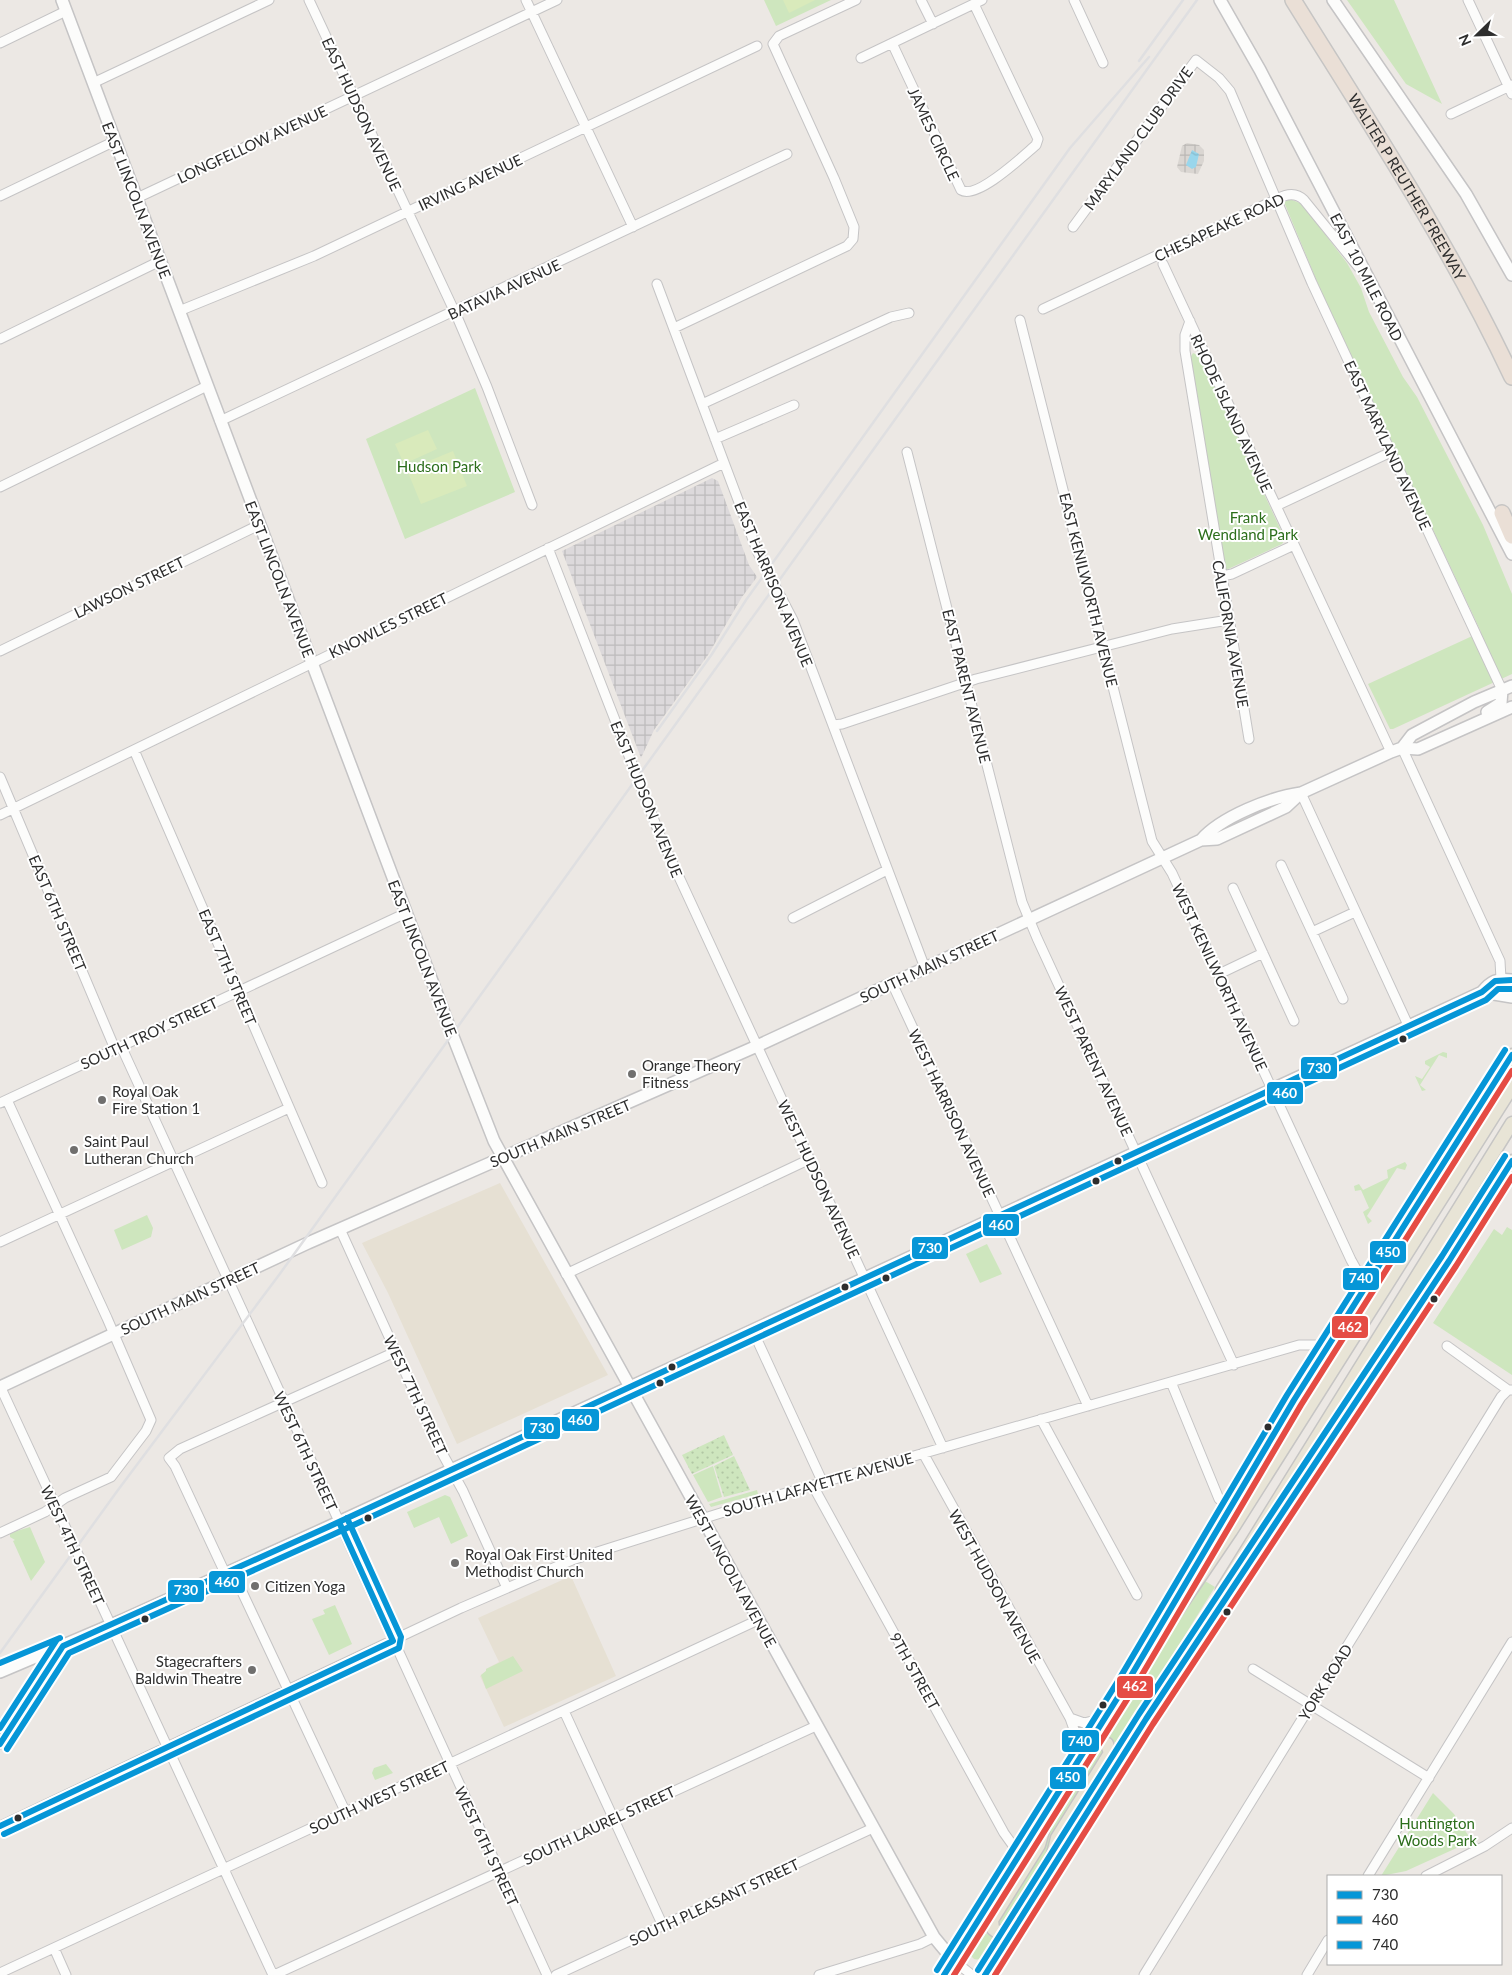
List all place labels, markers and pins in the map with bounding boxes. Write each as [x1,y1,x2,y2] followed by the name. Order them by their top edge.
[1398,1034,1408,1044] unlabelled marker
[642,1056,741,1091] place label: Orange Theory Fitness
[626,1068,638,1080] marker: Orange Theory Fitness
[112,1082,200,1117] place label: Royal Oak Fire Station 1
[96,1094,108,1106] marker: Royal Oak Fire Station 1
[84,1132,194,1167] place label: Saint Paul Lutheran Church
[68,1144,80,1156] marker: Saint Paul Lutheran Church
[1113,1156,1123,1166] unlabelled marker
[1091,1176,1101,1186] unlabelled marker
[881,1273,891,1283] unlabelled marker
[840,1282,850,1292] unlabelled marker
[1429,1294,1439,1304] unlabelled marker
[667,1362,677,1372] unlabelled marker
[655,1378,665,1388] unlabelled marker
[1263,1422,1273,1432] unlabelled marker
[363,1513,373,1523] unlabelled marker
[465,1545,613,1580] place label: Royal Oak First United Methodist Church
[449,1557,461,1569] marker: Royal Oak First United Methodist Church
[265,1577,345,1595] place label: Citizen Yoga
[249,1580,261,1592] marker: Citizen Yoga
[1222,1607,1232,1617] unlabelled marker
[140,1614,150,1624] unlabelled marker
[135,1652,242,1687] place label: Stagecrafters Baldwin Theatre
[246,1664,258,1676] marker: Stagecrafters Baldwin Theatre
[1098,1700,1108,1710] unlabelled marker
[13,1813,23,1823] unlabelled marker

